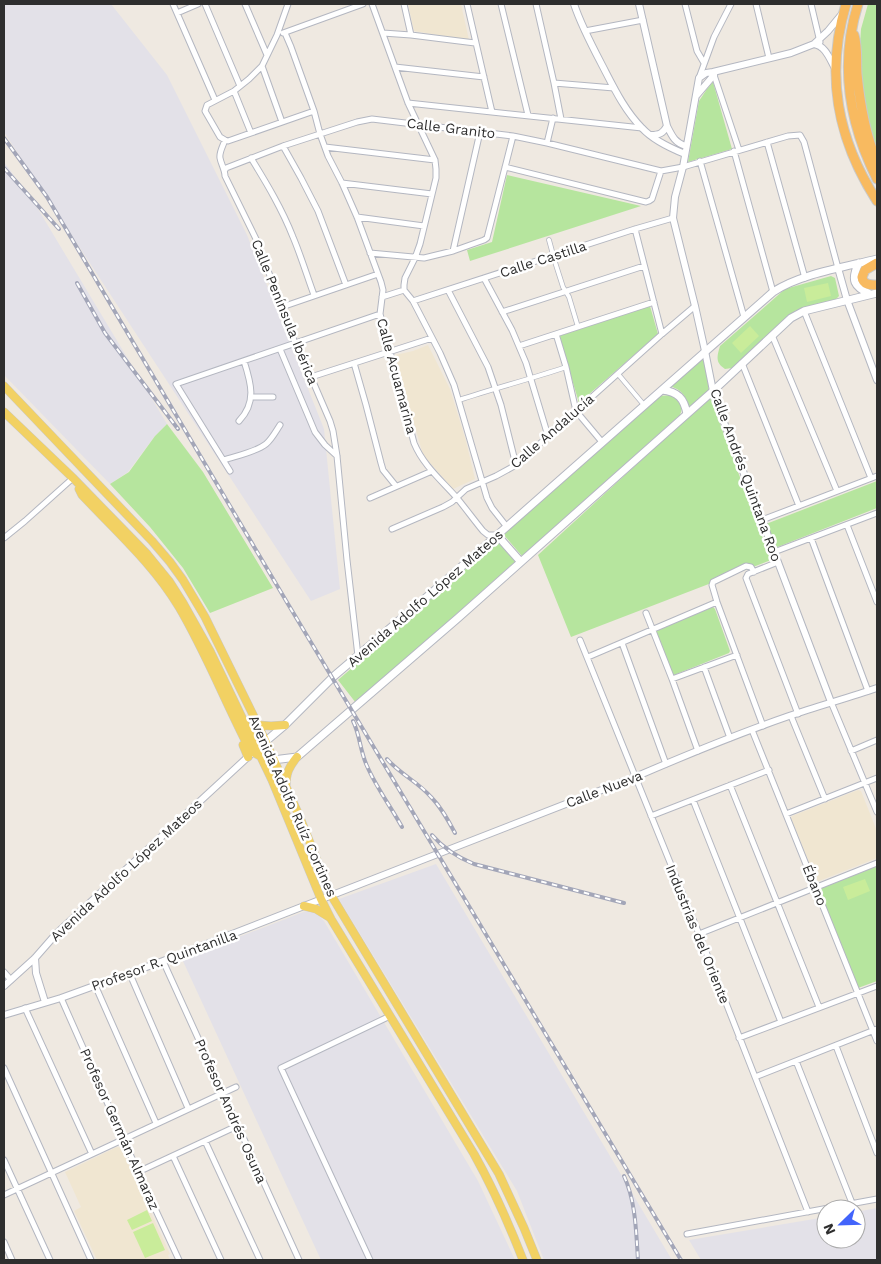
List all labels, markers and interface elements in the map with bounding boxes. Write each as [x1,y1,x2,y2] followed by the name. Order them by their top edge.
[406,115,496,141] street label: Calle Granito
[248,237,322,387] street label: Calle Península Ibérica
[498,237,588,281] street label: Calle Castilla
[374,316,420,436] street label: Calle Acuamarina
[707,386,785,564] street label: Calle Andrés Quintana Roo
[507,390,597,472] street label: Calle Andalucía
[344,526,506,670] street label: Avenida Adolfo López Mateos
[246,713,340,899] street label: Avenida Adolfo Ruíz Cortines
[563,767,645,811] street label: Calle Nueva
[47,796,205,944] street label: Avenida Adolfo López Mateos
[663,862,733,1006] street label: Industrias del Oriente
[800,862,830,908] street label: Ébano
[89,926,239,994] street label: Profesor R. Quintanilla
[192,1036,270,1186] street label: Profesor Andrés Osuna
[77,1046,163,1212] street label: Profesor Germán Almaraz
[816,1199,866,1249] north arrow
[820,1221,838,1237] text: N

